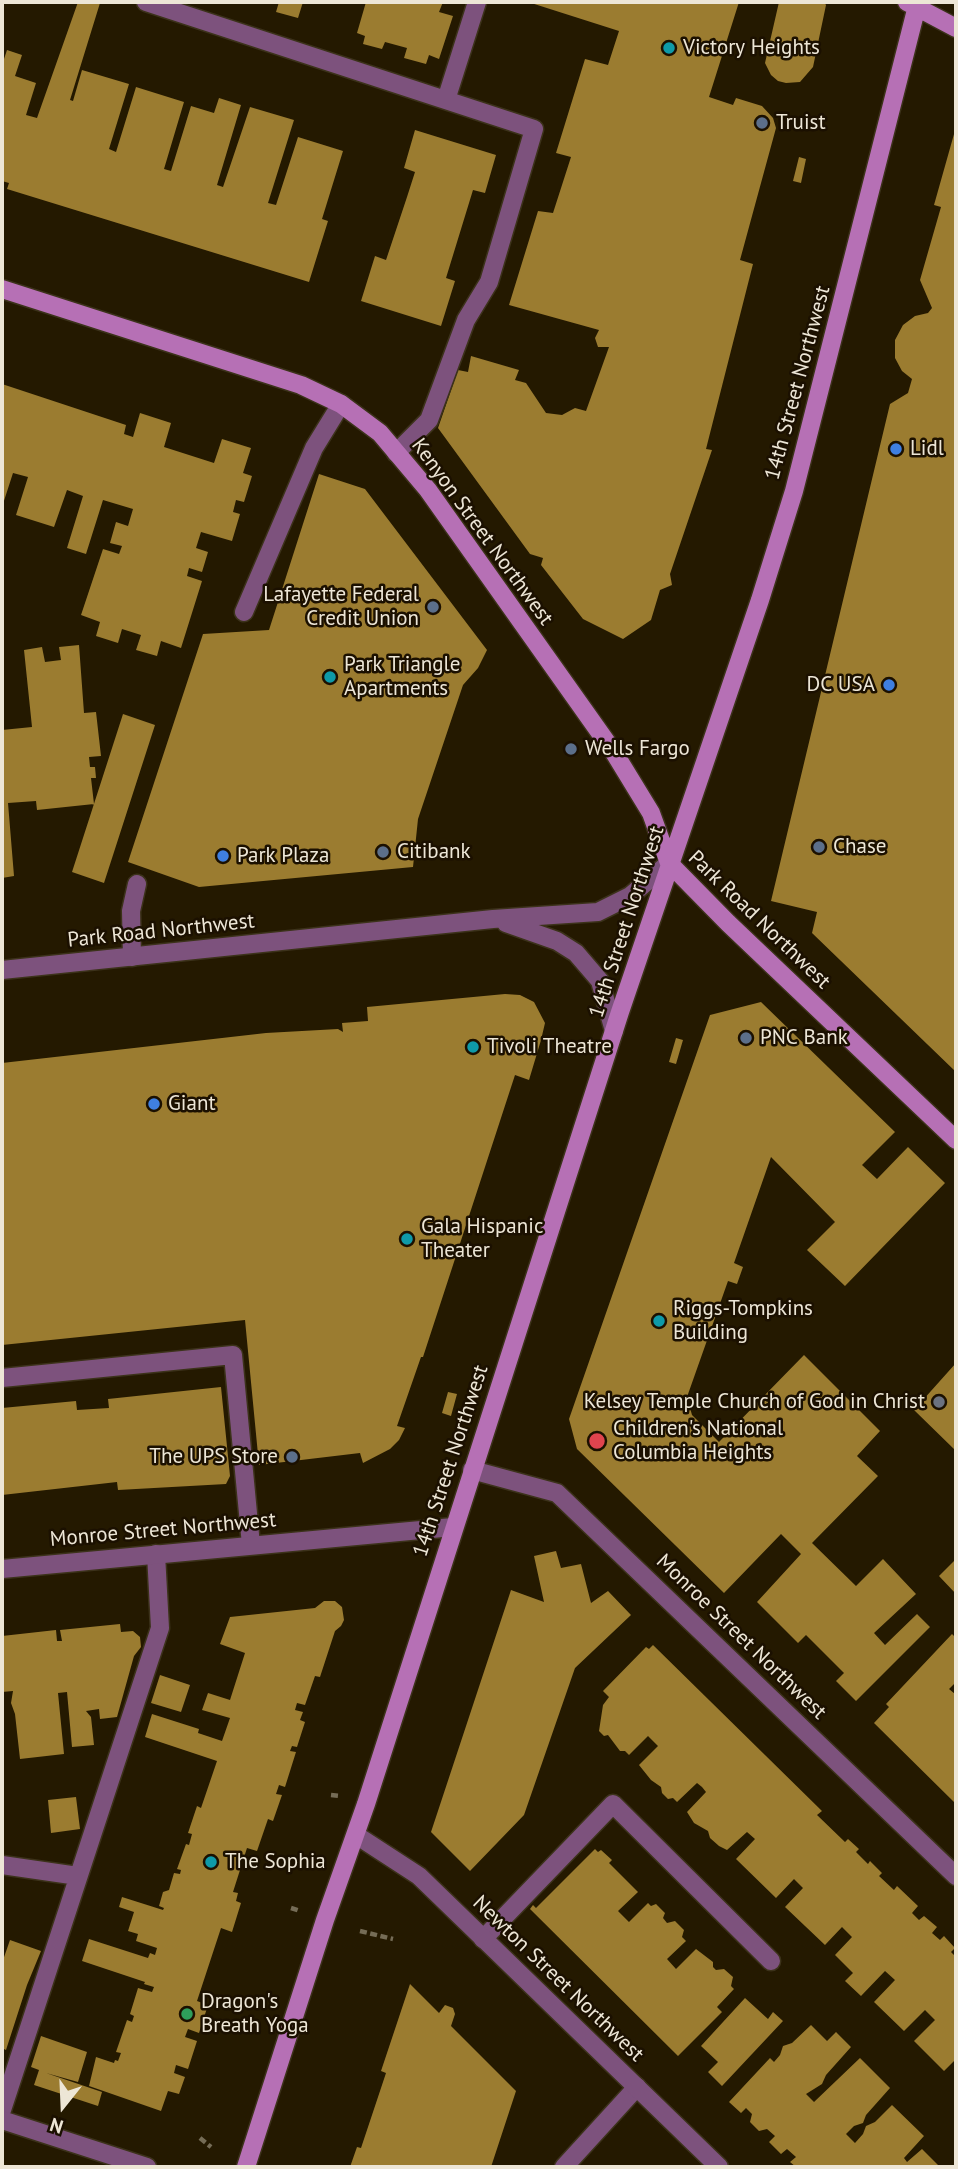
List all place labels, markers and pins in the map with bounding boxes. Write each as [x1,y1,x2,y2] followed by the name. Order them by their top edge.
[683,35,820,61] place label: Victory Heights
[661,40,677,56] marker: Victory Heights
[776,110,825,136] place label: Truist
[754,115,770,131] marker: Truist
[910,436,944,462] place label: Lidl
[888,441,904,457] marker: Lidl
[263,582,419,632] place label: Lafayette Federal Credit Union
[425,599,441,615] marker: Lafayette Federal Credit Union
[344,652,460,702] place label: Park Triangle Apartments
[322,669,338,685] marker: Park Triangle Apartments
[807,672,875,698] place label: DC USA
[881,677,897,693] marker: DC USA
[585,736,690,762] place label: Wells Fargo
[563,741,579,757] marker: Wells Fargo
[833,834,886,860] place label: Chase
[397,839,471,865] place label: Citibank
[811,839,827,855] marker: Chase
[237,843,329,869] place label: Park Plaza
[375,844,391,860] marker: Citibank
[215,848,231,864] marker: Park Plaza
[760,1025,848,1051] place label: PNC Bank
[738,1030,754,1046] marker: PNC Bank
[487,1034,612,1060] place label: Tivoli Theatre
[465,1039,481,1055] marker: Tivoli Theatre
[168,1091,216,1117] place label: Giant
[146,1096,162,1112] marker: Giant
[421,1214,543,1264] place label: Gala Hispanic Theater
[399,1231,415,1247] marker: Gala Hispanic Theater
[673,1296,813,1346] place label: Riggs-Tompkins Building
[651,1313,667,1329] marker: Riggs-Tompkins Building
[584,1389,925,1415] place label: Kelsey Temple Church of God in Christ
[931,1394,947,1410] marker: Kelsey Temple Church of God in Christ
[613,1416,783,1466] place label: Children's National Columbia Heights
[587,1431,607,1451] marker: Children's National Columbia Heights
[149,1444,278,1470] place label: The UPS Store
[284,1449,300,1465] marker: The UPS Store
[225,1849,326,1875] place label: The Sophia
[203,1854,219,1870] marker: The Sophia
[201,1989,309,2039] place label: Dragon's Breath Yoga
[179,2006,195,2022] marker: Dragon's Breath Yoga

